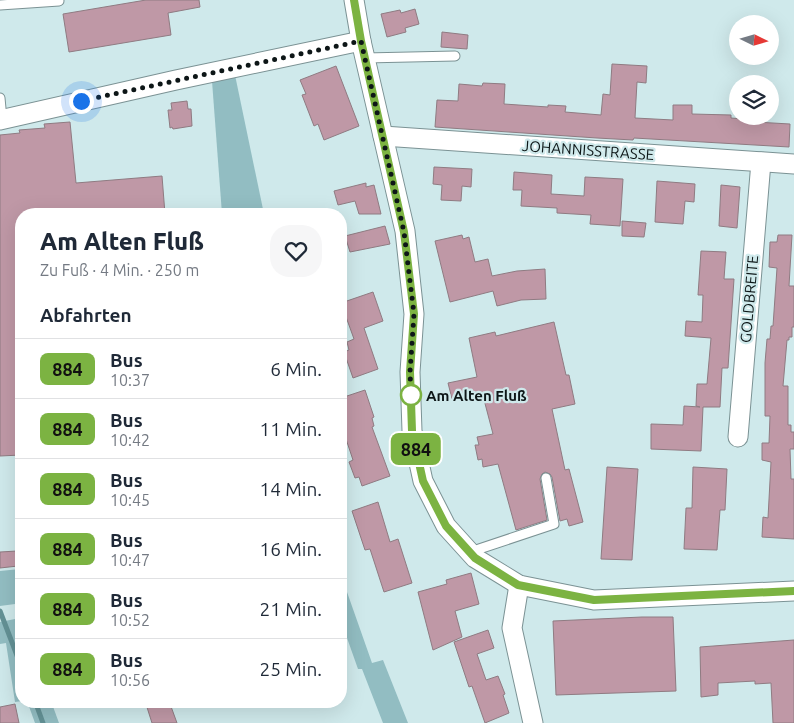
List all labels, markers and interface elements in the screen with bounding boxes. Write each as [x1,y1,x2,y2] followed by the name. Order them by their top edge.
[729,15,779,65] north arrow
[729,15,779,125] map controls
[729,75,779,125] button: layers
[69,89,94,114] your location
[521,137,655,163] street label: JOHANNISSTRASSE
[270,225,322,277] button: heart
[40,228,204,255] text: Am Alten Fluß
[737,255,761,343] street label: GOLDBREITE
[40,261,199,279] text: Zu Fuß · 4 Min. · 250 m
[40,304,132,326] text: Abfahrten
[110,349,143,371] text: Bus
[270,358,322,380] text: 6 Min.
[52,359,83,379] text: 884
[110,371,150,389] text: 10:37
[400,384,422,406] marker: Am Alten Fluß
[426,387,527,404] place label: Am Alten Fluß
[110,409,143,431] text: Bus
[260,418,322,440] text: 11 Min.
[52,419,83,439] text: 884
[110,431,150,449] text: 10:42
[387,433,445,465] line badge: 884
[401,439,431,459] text: 884
[110,469,143,491] text: Bus
[260,478,322,500] text: 14 Min.
[52,479,83,499] text: 884
[110,491,150,509] text: 10:45
[110,529,143,551] text: Bus
[260,538,322,560] text: 16 Min.
[52,539,83,559] text: 884
[110,551,150,569] text: 10:47
[110,589,143,611] text: Bus
[260,598,322,620] text: 21 Min.
[52,599,83,619] text: 884
[110,611,150,629] text: 10:52
[110,649,143,671] text: Bus
[260,658,322,680] text: 25 Min.
[52,659,83,679] text: 884
[110,671,150,689] text: 10:56

